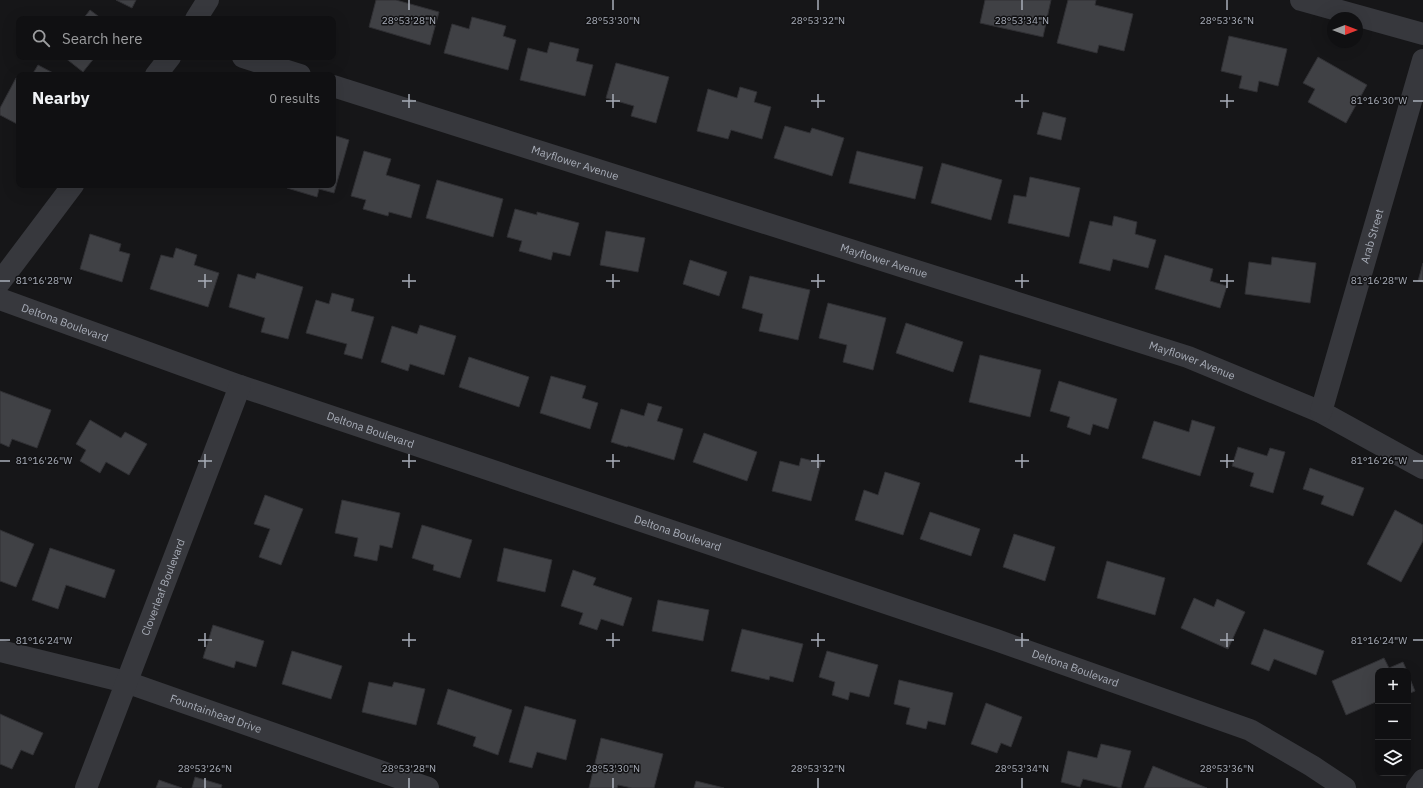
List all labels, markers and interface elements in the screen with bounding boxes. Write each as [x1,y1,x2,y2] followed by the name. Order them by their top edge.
[1327,12,1363,48] north arrow
[382,14,436,27] text: 28°53'28"N
[586,14,640,27] text: 28°53'30"N
[791,14,845,27] text: 28°53'32"N
[995,14,1049,27] text: 28°53'34"N
[1200,14,1254,27] text: 28°53'36"N
[16,16,336,60] search box
[30,27,52,49] icon: search
[62,29,142,48] text: Search here
[32,87,90,109] text: Nearby
[269,90,320,107] text: 0 results
[1351,94,1407,107] text: 81°16'30"W
[530,142,621,183] street label: Mayflower Avenue
[1357,207,1387,265] street label: Arab Street
[839,240,929,281] street label: Mayflower Avenue
[16,274,72,287] text: 81°16'28"W
[1351,274,1407,287] text: 81°16'28"W
[20,300,110,345] street label: Deltona Boulevard
[1147,338,1237,383] street label: Mayflower Avenue
[325,409,416,451] street label: Deltona Boulevard
[16,454,72,467] text: 81°16'26"W
[1351,454,1407,467] text: 81°16'26"W
[632,512,723,554] street label: Deltona Boulevard
[138,537,188,638] street label: Cloverleaf Boulevard
[16,634,72,647] text: 81°16'24"W
[1351,634,1407,647] text: 81°16'24"W
[1030,646,1121,690] street label: Deltona Boulevard
[1375,668,1411,776] map controls
[1375,668,1411,704] button: +
[168,691,263,736] street label: Fountainhead Drive
[1375,704,1411,740] button: −
[1375,740,1411,776] button: layers
[178,762,232,775] text: 28°53'26"N
[382,762,436,775] text: 28°53'28"N
[586,762,640,775] text: 28°53'30"N
[791,762,845,775] text: 28°53'32"N
[995,762,1049,775] text: 28°53'34"N
[1200,762,1254,775] text: 28°53'36"N

